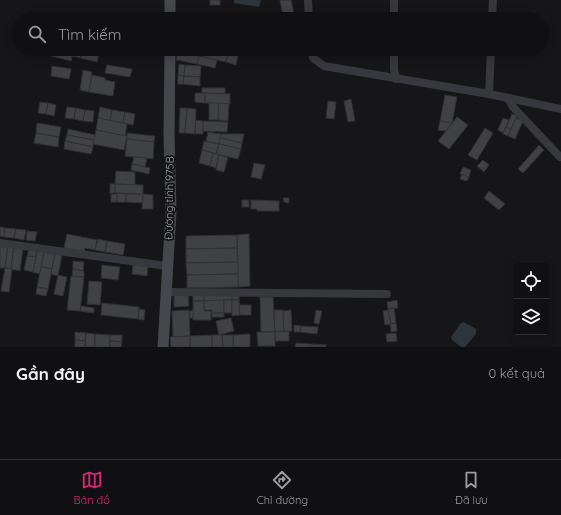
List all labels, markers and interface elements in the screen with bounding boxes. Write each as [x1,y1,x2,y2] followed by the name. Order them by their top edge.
[12,12,549,56] search box
[26,23,48,45] icon: search
[58,25,121,44] text: Tìm kiếm
[161,156,177,240] street label: Đường tỉnh 975B
[513,263,549,335] map controls
[513,263,549,299] button: locate
[513,299,549,335] button: layers
[16,363,85,384] text: Gần đây
[489,365,545,381] text: 0 kết quả
[73,469,110,507] tab: Bản đồ
[257,469,308,507] tab: Chỉ đường
[455,469,488,507] tab: Đã lưu

